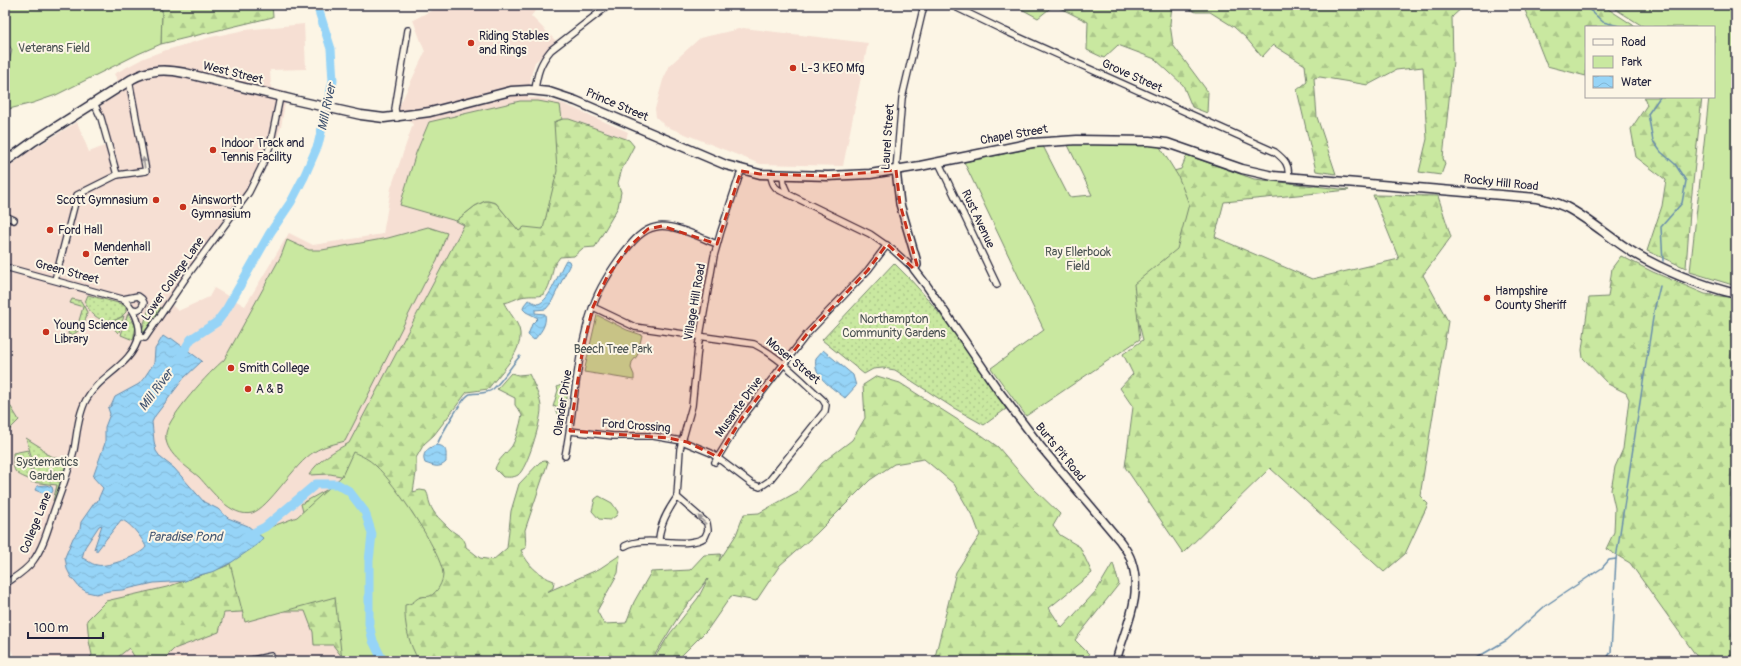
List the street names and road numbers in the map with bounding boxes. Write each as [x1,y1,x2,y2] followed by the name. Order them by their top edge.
[1099,56,1165,96] street label: Grove Street
[201,58,265,88] street label: West Street
[583,85,651,125] street label: Prince Street
[878,103,898,170] street label: Laurel Street
[979,122,1049,148] street label: Chapel Street
[1463,172,1539,194] street label: Rocky Hill Road
[958,187,998,251] street label: Rust Avenue
[139,234,208,324] street label: Lower College Lane
[33,256,101,288] street label: Green Street
[681,262,709,342] street label: Village Hill Road
[763,334,823,388] street label: Moser Street
[550,369,576,437] street label: Olander Drive
[712,374,766,440] street label: Musante Drive
[601,416,671,436] street label: Ford Crossing
[1032,420,1088,484] street label: Burts Pit Road
[17,490,55,556] street label: College Lane

